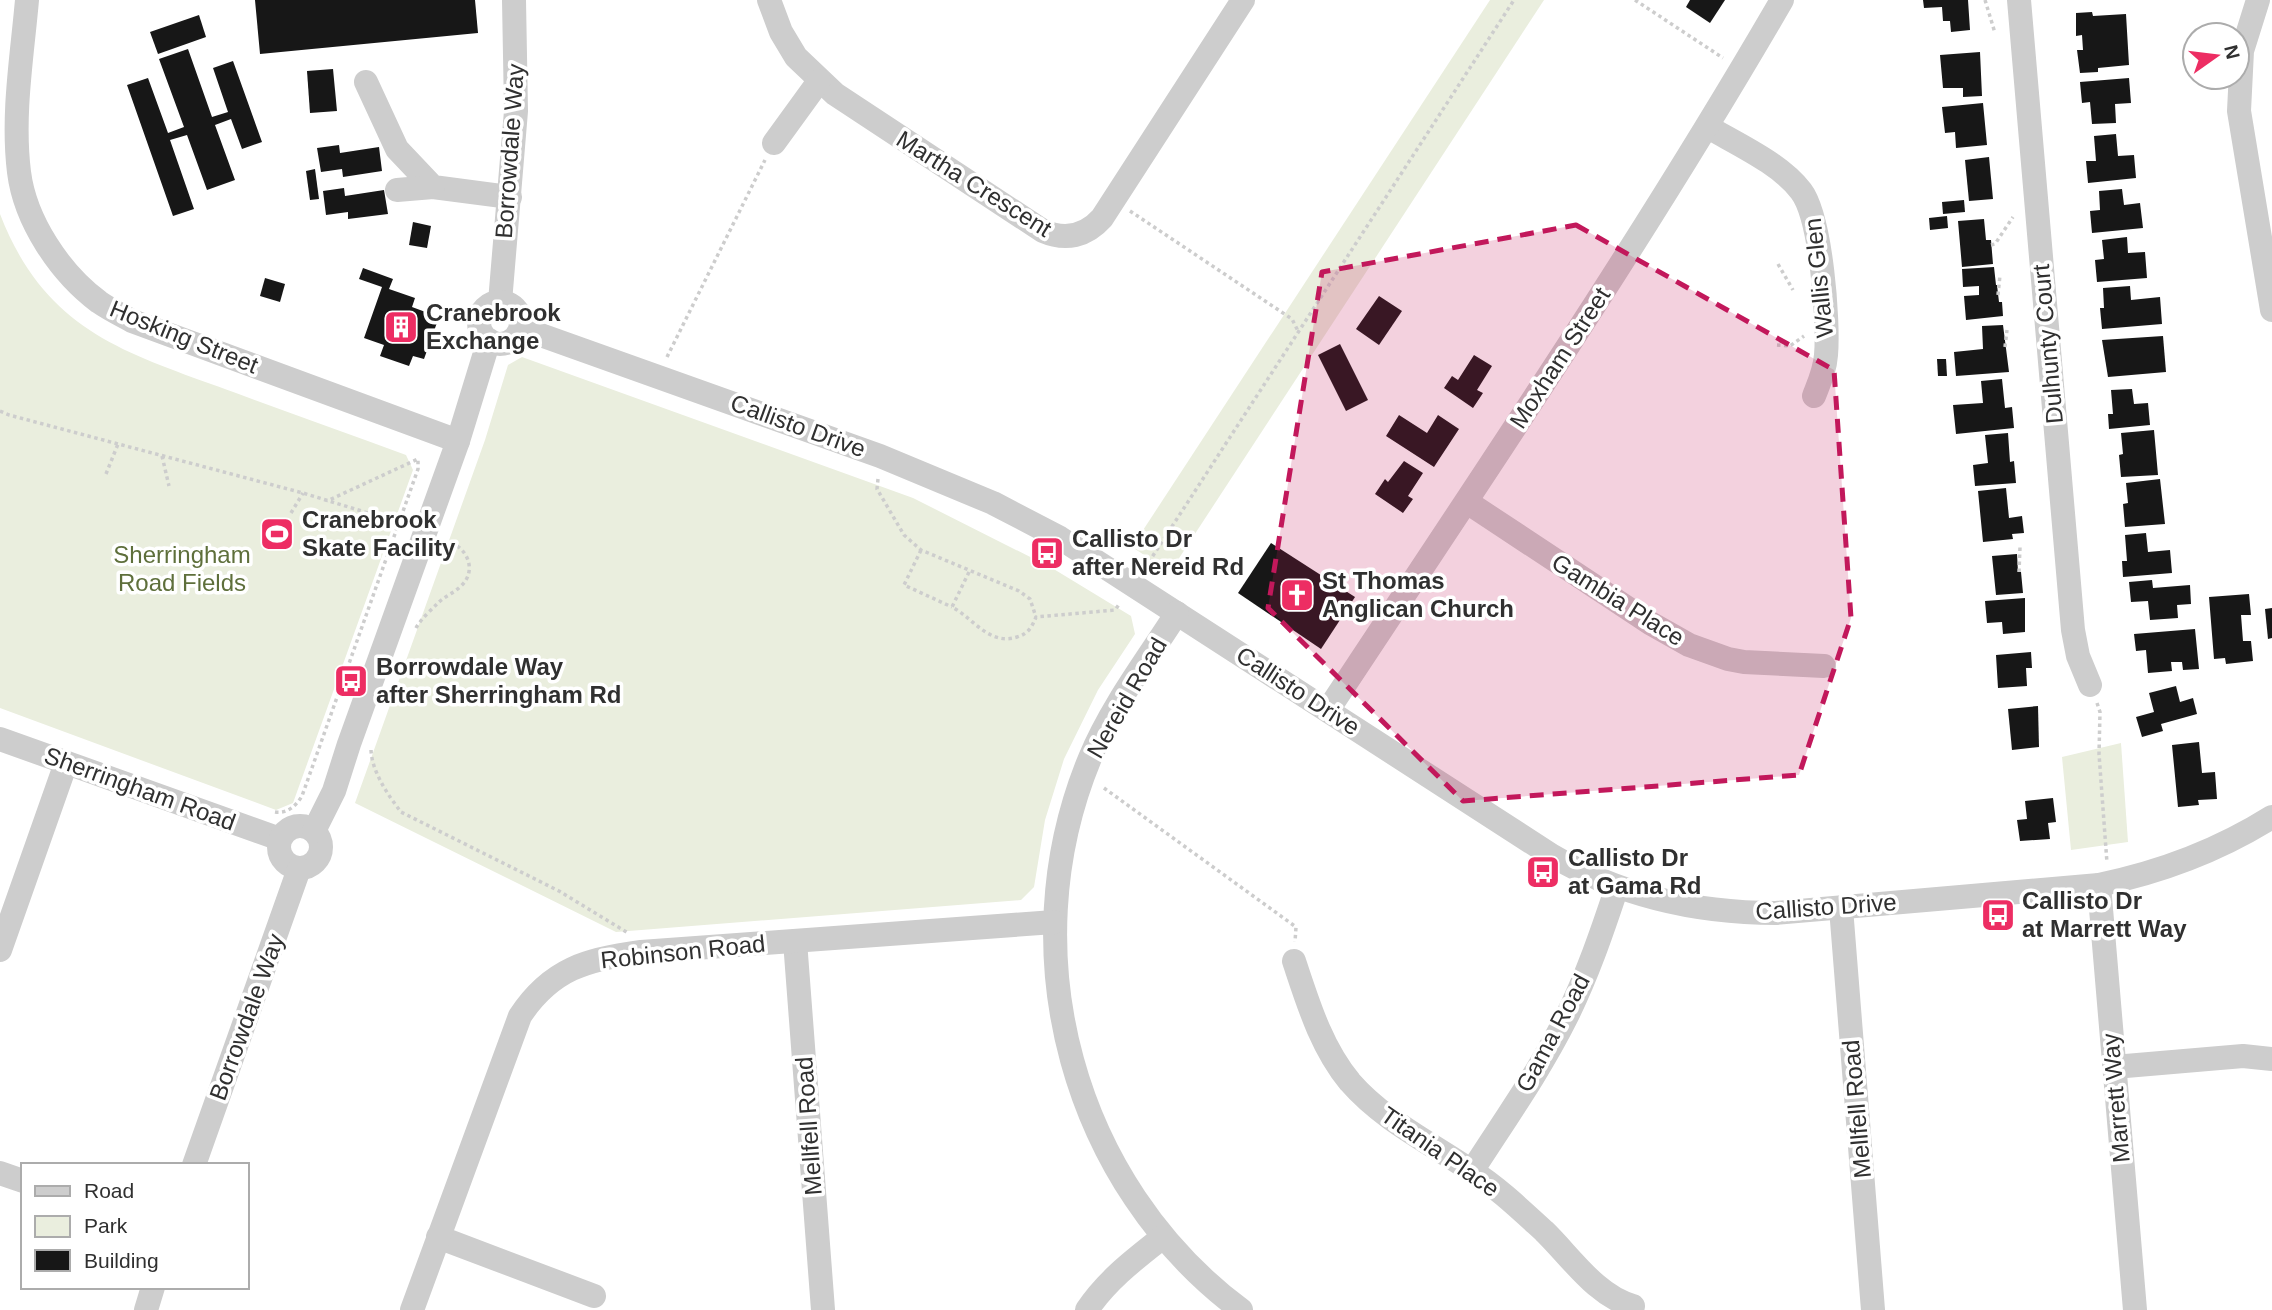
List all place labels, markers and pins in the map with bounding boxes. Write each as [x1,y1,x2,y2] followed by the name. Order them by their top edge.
[426,299,561,354] place label: Cranebrook Exchange
[382,308,420,346] building icon: Cranebrook Exchange
[302,506,456,561] place label: Cranebrook Skate Facility
[258,515,296,553] sports icon: Cranebrook Skate Facility
[1072,525,1244,580] place label: Callisto Dr after Nereid Rd
[1028,534,1066,572] bus stop icon: Callisto Dr after Nereid Rd
[1322,567,1514,622] place label: St Thomas Anglican Church
[1278,576,1316,614] church icon: St Thomas Anglican Church
[376,653,621,708] place label: Borrowdale Way after Sherringham Rd
[332,662,370,700] bus stop icon: Borrowdale Way after Sherringham Rd
[1568,844,1701,899] place label: Callisto Dr at Gama Rd
[1524,853,1562,891] bus stop icon: Callisto Dr at Gama Rd
[2022,887,2187,942] place label: Callisto Dr at Marrett Way
[1979,896,2017,934] bus stop icon: Callisto Dr at Marrett Way

